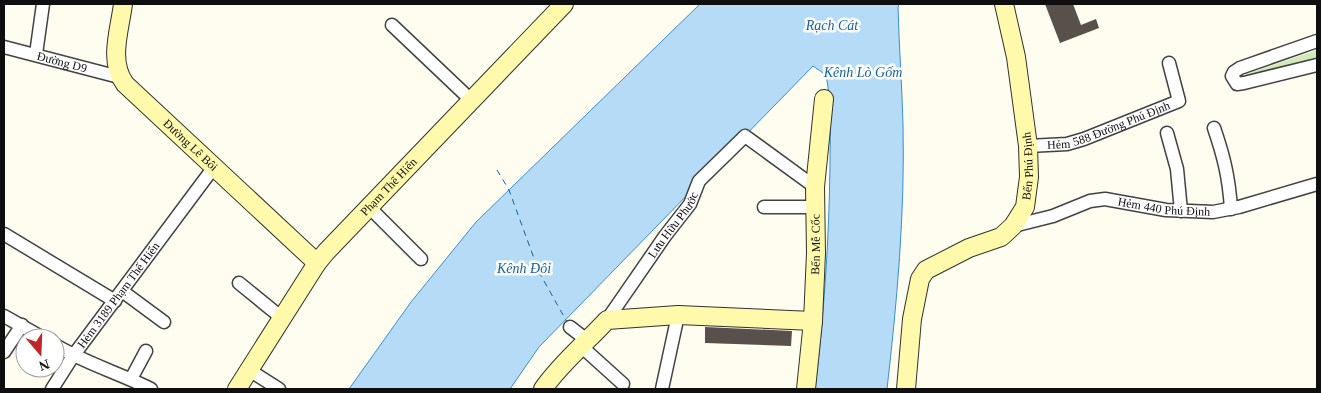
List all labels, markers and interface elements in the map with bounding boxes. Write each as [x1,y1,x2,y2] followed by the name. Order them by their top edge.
[805,18,859,33] water label: Rạch Cát
[36,49,89,75] street label: Đường D9
[823,65,902,80] water label: Kênh Lò Gốm
[1047,98,1172,152] street label: Hẻm 588 Đường Phú Định
[160,116,221,174] street label: Đường Lê Bôi
[1019,131,1036,201] street label: Bến Phú Định
[358,155,420,219] street label: Phạm Thế Hiển
[645,190,701,261] street label: Lưu Hữu Phước
[1117,194,1211,219] street label: Hẻm 440 Phú Định
[808,214,823,275] street label: Bến Mễ Cốc
[74,239,162,351] street label: Hẻm 3189 Phạm Thế Hiển
[496,261,551,276] water label: Kênh Đôi
[15,328,65,378] north arrow
[37,356,51,374] text: N

